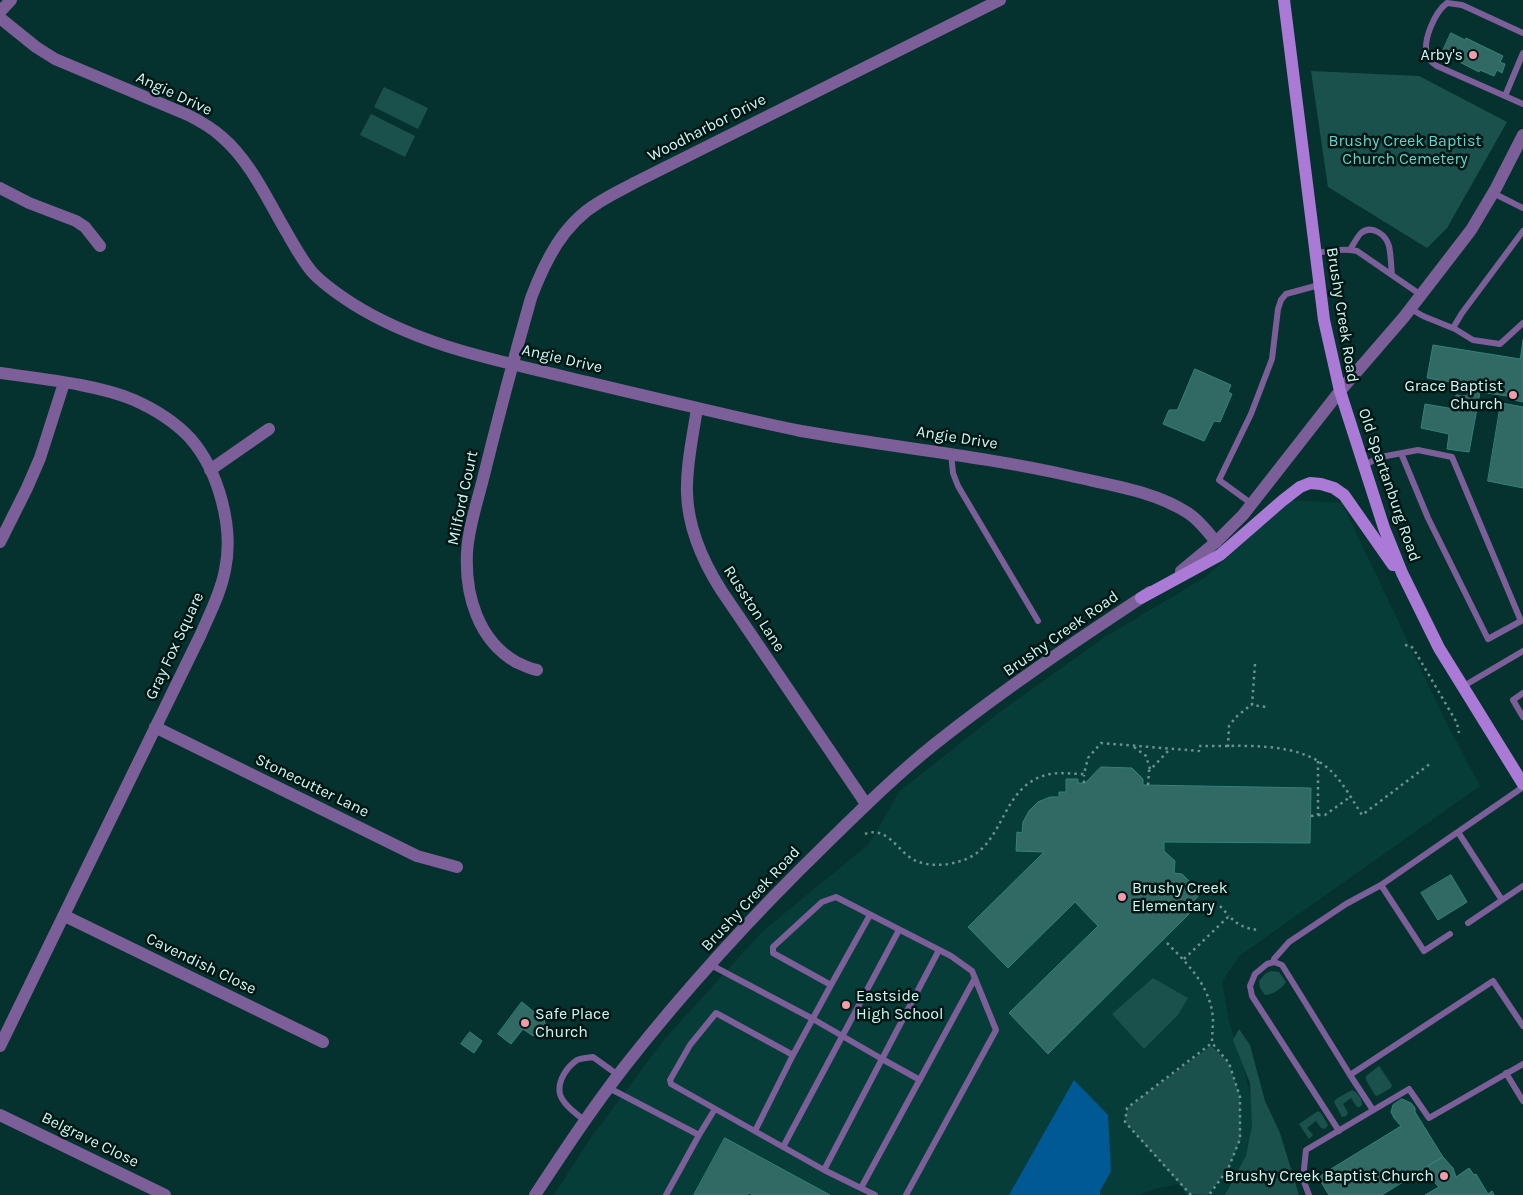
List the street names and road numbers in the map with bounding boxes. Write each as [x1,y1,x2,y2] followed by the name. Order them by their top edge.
[133,68,215,120] street label: Angie Drive
[645,90,769,166] street label: Woodharbor Drive
[1322,246,1362,384] street label: Brushy Creek Road
[520,340,604,378] street label: Angie Drive
[1354,406,1424,564] street label: Old Spartanburg Road
[915,422,999,454] street label: Angie Drive
[444,449,482,547] street label: Milford Court
[719,562,789,656] street label: Russton Lane
[1000,587,1122,681] street label: Brushy Creek Road
[142,589,208,703] street label: Gray Fox Square
[252,750,372,822] street label: Stonecutter Lane
[697,843,805,955] street label: Brushy Creek Road
[143,929,259,999] street label: Cavendish Close
[38,1108,142,1172] street label: Belgrave Close

